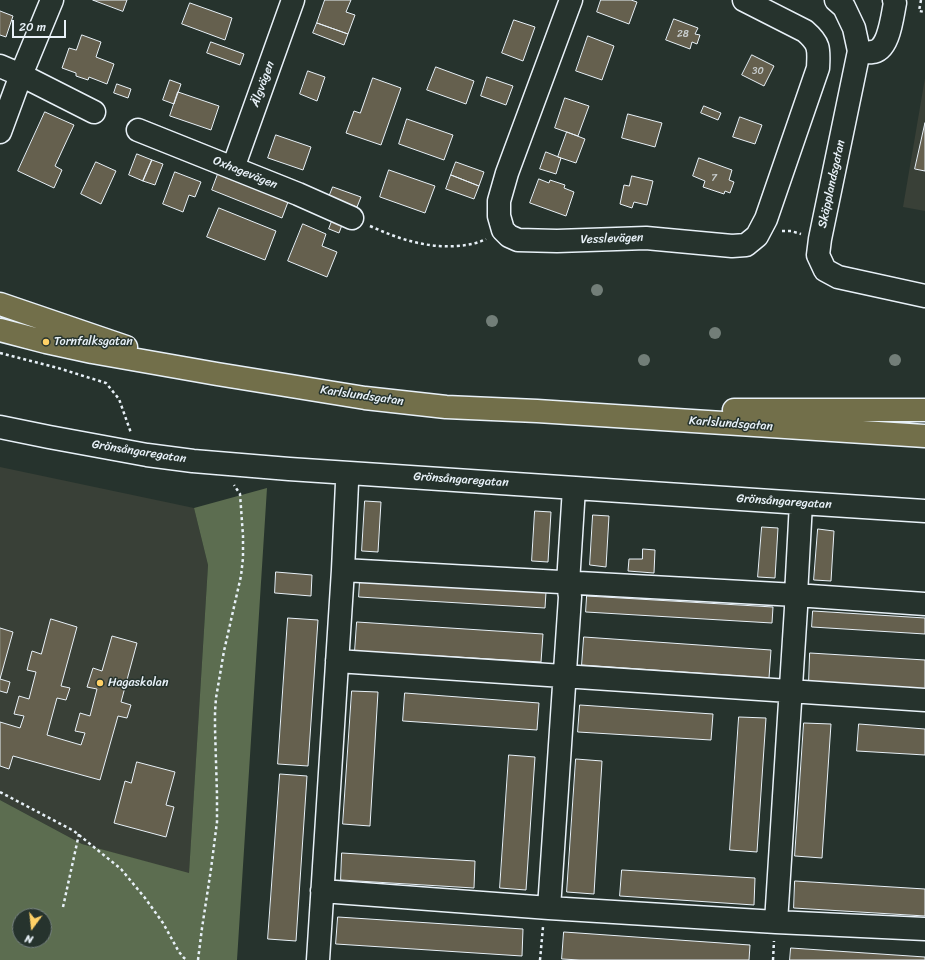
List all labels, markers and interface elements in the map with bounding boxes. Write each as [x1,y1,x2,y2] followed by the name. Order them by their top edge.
[14,12,68,38] scale bar
[19,16,46,38] text: 20 m
[677,28,689,40] house number: 28
[248,59,278,109] street label: Älgvägen
[752,65,764,77] house number: 30
[816,139,848,229] street label: Skäpplandsgatan
[211,154,279,192] street label: Oxhagevägen
[711,172,717,184] house number: 7
[580,231,644,247] street label: Vesslevägen
[54,335,133,349] place label: Tornfalksgatan
[41,337,51,347] marker: Tornfalksgatan
[319,383,405,409] street label: Karlslundsgatan
[689,414,773,434] street label: Karlslundsgatan
[91,437,187,467] street label: Grönsångaregatan
[413,469,509,491] street label: Grönsångaregatan
[736,491,832,513] street label: Grönsångaregatan
[108,676,168,690] place label: Hagaskolan
[95,678,105,688] marker: Hagaskolan
[12,908,52,948] north arrow
[23,929,35,949] text: N

